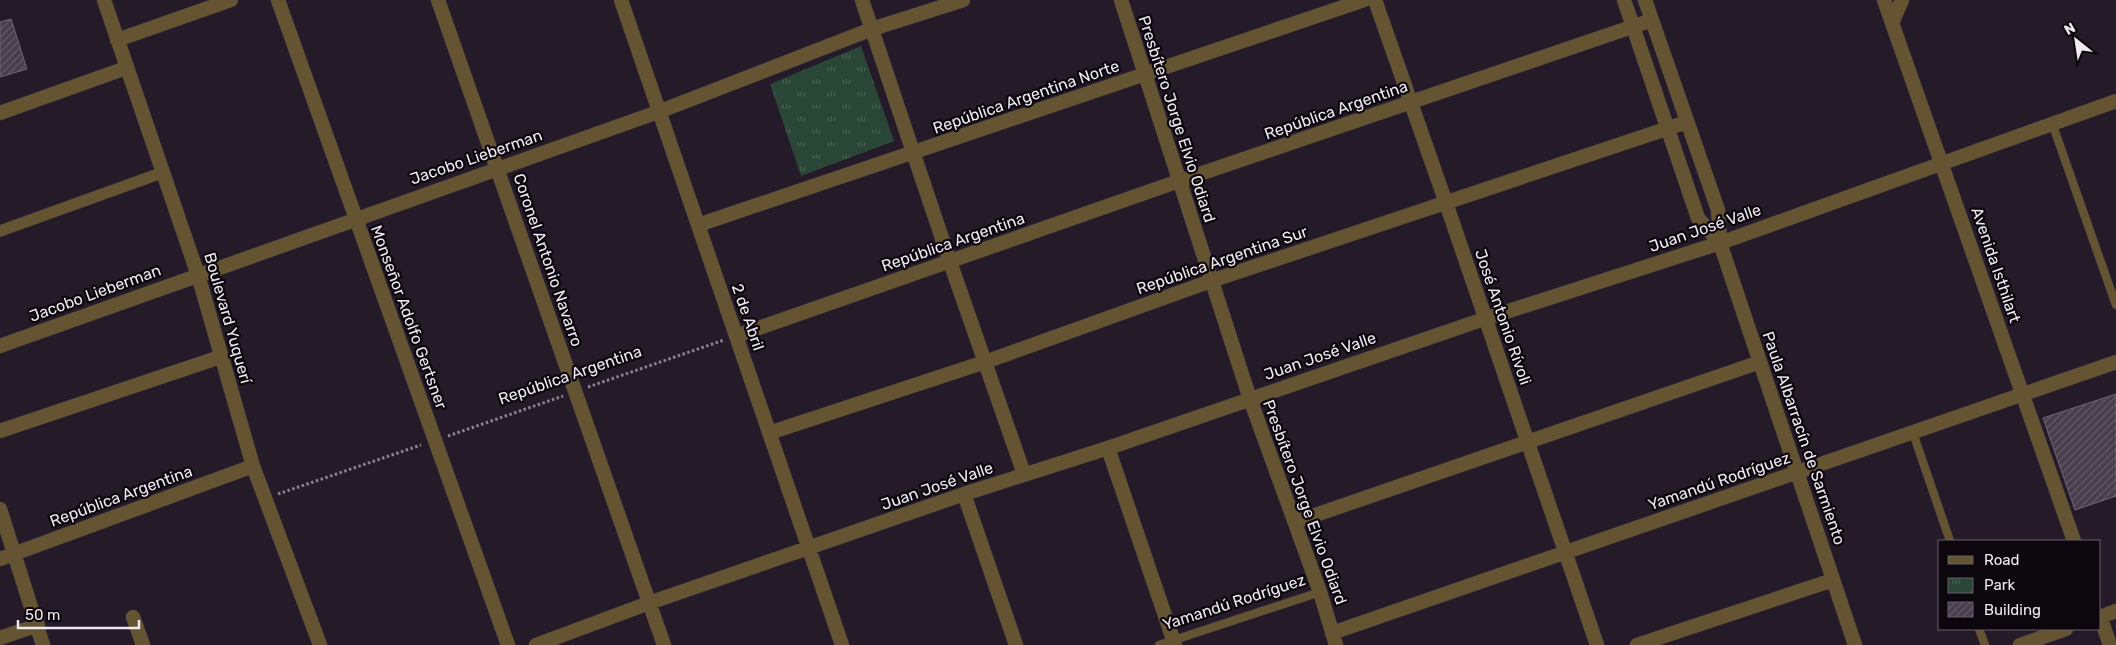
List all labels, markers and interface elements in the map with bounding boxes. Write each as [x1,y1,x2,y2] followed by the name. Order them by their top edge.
[1135,13,1219,225] street label: Presbítero Jorge Elvio Odiard
[2051,15,2101,65] north arrow
[2061,19,2078,39] text: N
[930,56,1122,138] street label: República Argentina Norte
[1262,77,1410,143] street label: República Argentina
[407,125,545,189] street label: Jacobo Lieberman
[509,171,587,349] street label: Coronel Antonio Navarro
[1646,200,1764,256] street label: Juan José Valle
[1967,205,2025,325] street label: Avenida Isthilart
[879,209,1027,275] street label: República Argentina
[367,222,451,412] street label: Monseñor Adolfo Gertsner
[1134,222,1310,298] street label: República Argentina Sur
[1471,247,1535,387] street label: José Antonio Rívoli
[200,250,256,387] street label: Boulevard Yuquerí
[27,260,163,326] street label: Jacobo Lieberman
[728,281,768,353] street label: 2 de Abril
[1261,328,1379,384] street label: Juan José Valle
[1759,329,1849,547] street label: Paula Albarracín de Sarmiento
[496,342,644,408] street label: República Argentina
[1259,397,1351,607] street label: Presbítero Jorge Elvio Odiard
[1646,448,1792,514] street label: Yamandú Rodríguez
[878,458,996,514] street label: Juan José Valle
[47,461,195,531] street label: República Argentina
[1938,540,2101,630] legend
[1984,551,2020,569] text: Road
[1160,570,1308,634] street label: Yamandú Rodríguez
[1984,576,2015,594] text: Park
[18,598,139,630] scale bar
[1984,601,2041,619] text: Building
[25,606,60,624] text: 50 m

